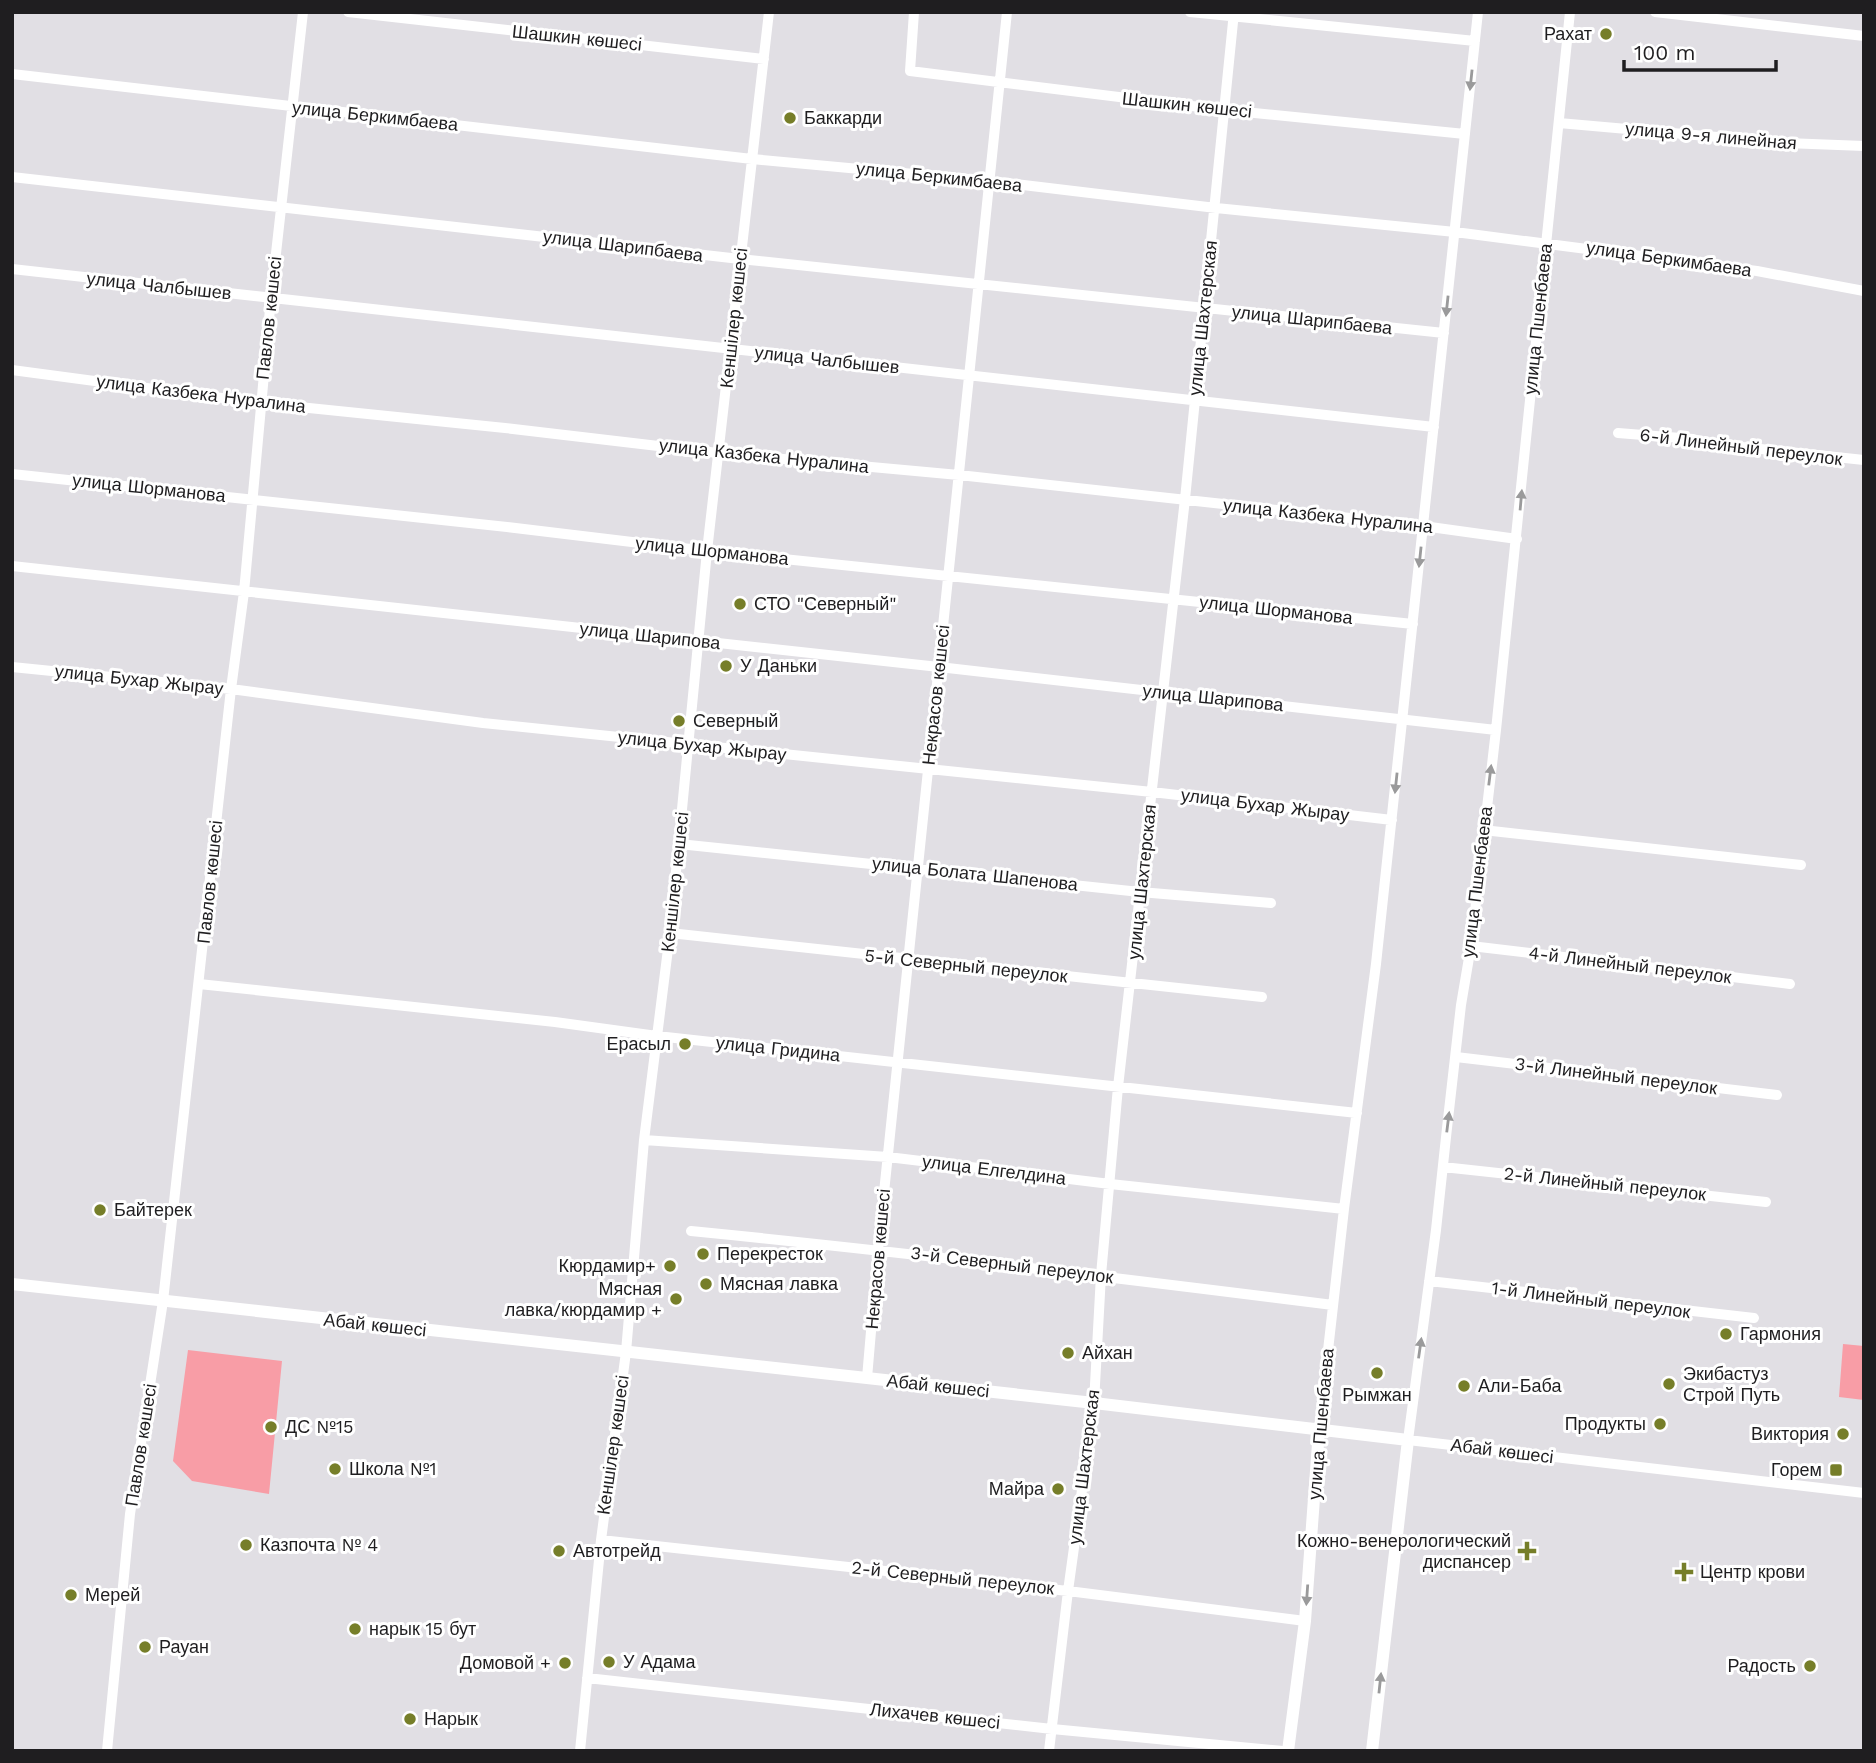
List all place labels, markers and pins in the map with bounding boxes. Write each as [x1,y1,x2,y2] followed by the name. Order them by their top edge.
[1544,23,1592,44] place label: Рахат
[1598,26,1614,42] marker: Рахат
[804,107,882,128] place label: Баккарди
[782,110,798,126] marker: Баккарди
[754,593,897,614] place label: СТО "Северный"
[732,596,748,612] marker: СТО "Северный"
[740,655,817,676] place label: У Даньки
[718,658,734,674] marker: У Даньки
[693,710,778,731] place label: Северный
[671,713,687,729] marker: Северный
[607,1033,671,1054] place label: Ерасыл
[677,1036,693,1052] marker: Ерасыл
[114,1199,192,1220] place label: Байтерек
[92,1202,108,1218] marker: Байтерек
[717,1243,823,1264] place label: Перекресток
[695,1246,711,1262] marker: Перекресток
[559,1255,656,1276] place label: Кюрдамир+
[662,1258,678,1274] marker: Кюрдамир+
[720,1273,839,1294] place label: Мясная лавка
[698,1276,714,1292] marker: Мясная лавка
[505,1278,662,1320] place label: Мясная лавка/кюрдамир +
[668,1291,684,1307] marker: Мясная лавка/кюрдамир +
[1740,1323,1821,1344] place label: Гармония
[1718,1326,1734,1342] marker: Гармония
[1082,1342,1133,1363] place label: Айхан
[1060,1345,1076,1361] marker: Айхан
[1683,1363,1780,1405] place label: Экибастуз Строй Путь
[1369,1365,1385,1381] marker: Рымжан
[1478,1375,1562,1396] place label: Али-Баба
[1661,1376,1677,1392] marker: Экибастуз Строй Путь
[1456,1378,1472,1394] marker: Али-Баба
[1342,1384,1412,1405] place label: Рымжан
[1565,1413,1646,1434] place label: Продукты
[285,1416,354,1437] place label: ДС №15
[1652,1416,1668,1432] marker: Продукты
[263,1419,279,1435] marker: ДС №15
[1751,1423,1829,1444] place label: Виктория
[1835,1426,1851,1442] marker: Виктория
[349,1458,437,1479] place label: Школа №1
[1771,1459,1822,1480] place label: Горем
[327,1461,343,1477] marker: Школа №1
[1828,1462,1844,1478] marker: Горем
[989,1478,1045,1499] place label: Майра
[1050,1481,1066,1497] marker: Майра
[1297,1530,1511,1572] place label: Кожно-венерологический диспансер
[260,1534,378,1555] place label: Казпочта № 4
[238,1537,254,1553] marker: Казпочта № 4
[573,1540,661,1561] place label: Автотрейд
[1517,1541,1537,1561] marker: Кожно-венерологический диспансер
[551,1543,567,1559] marker: Автотрейд
[1700,1561,1805,1582] place label: Центр крови
[1674,1562,1694,1582] marker: Центр крови
[85,1584,140,1605] place label: Мерей
[63,1587,79,1603] marker: Мерей
[369,1618,476,1639] place label: нарык 15 бут
[347,1621,363,1637] marker: нарык 15 бут
[159,1636,209,1657] place label: Рауан
[137,1639,153,1655] marker: Рауан
[623,1651,696,1672] place label: У Адама
[460,1652,551,1673] place label: Домовой +
[601,1654,617,1670] marker: У Адама
[557,1655,573,1671] marker: Домовой +
[1727,1655,1796,1676] place label: Радость
[1802,1658,1818,1674] marker: Радость
[424,1708,478,1729] place label: Нарык
[402,1711,418,1727] marker: Нарык

